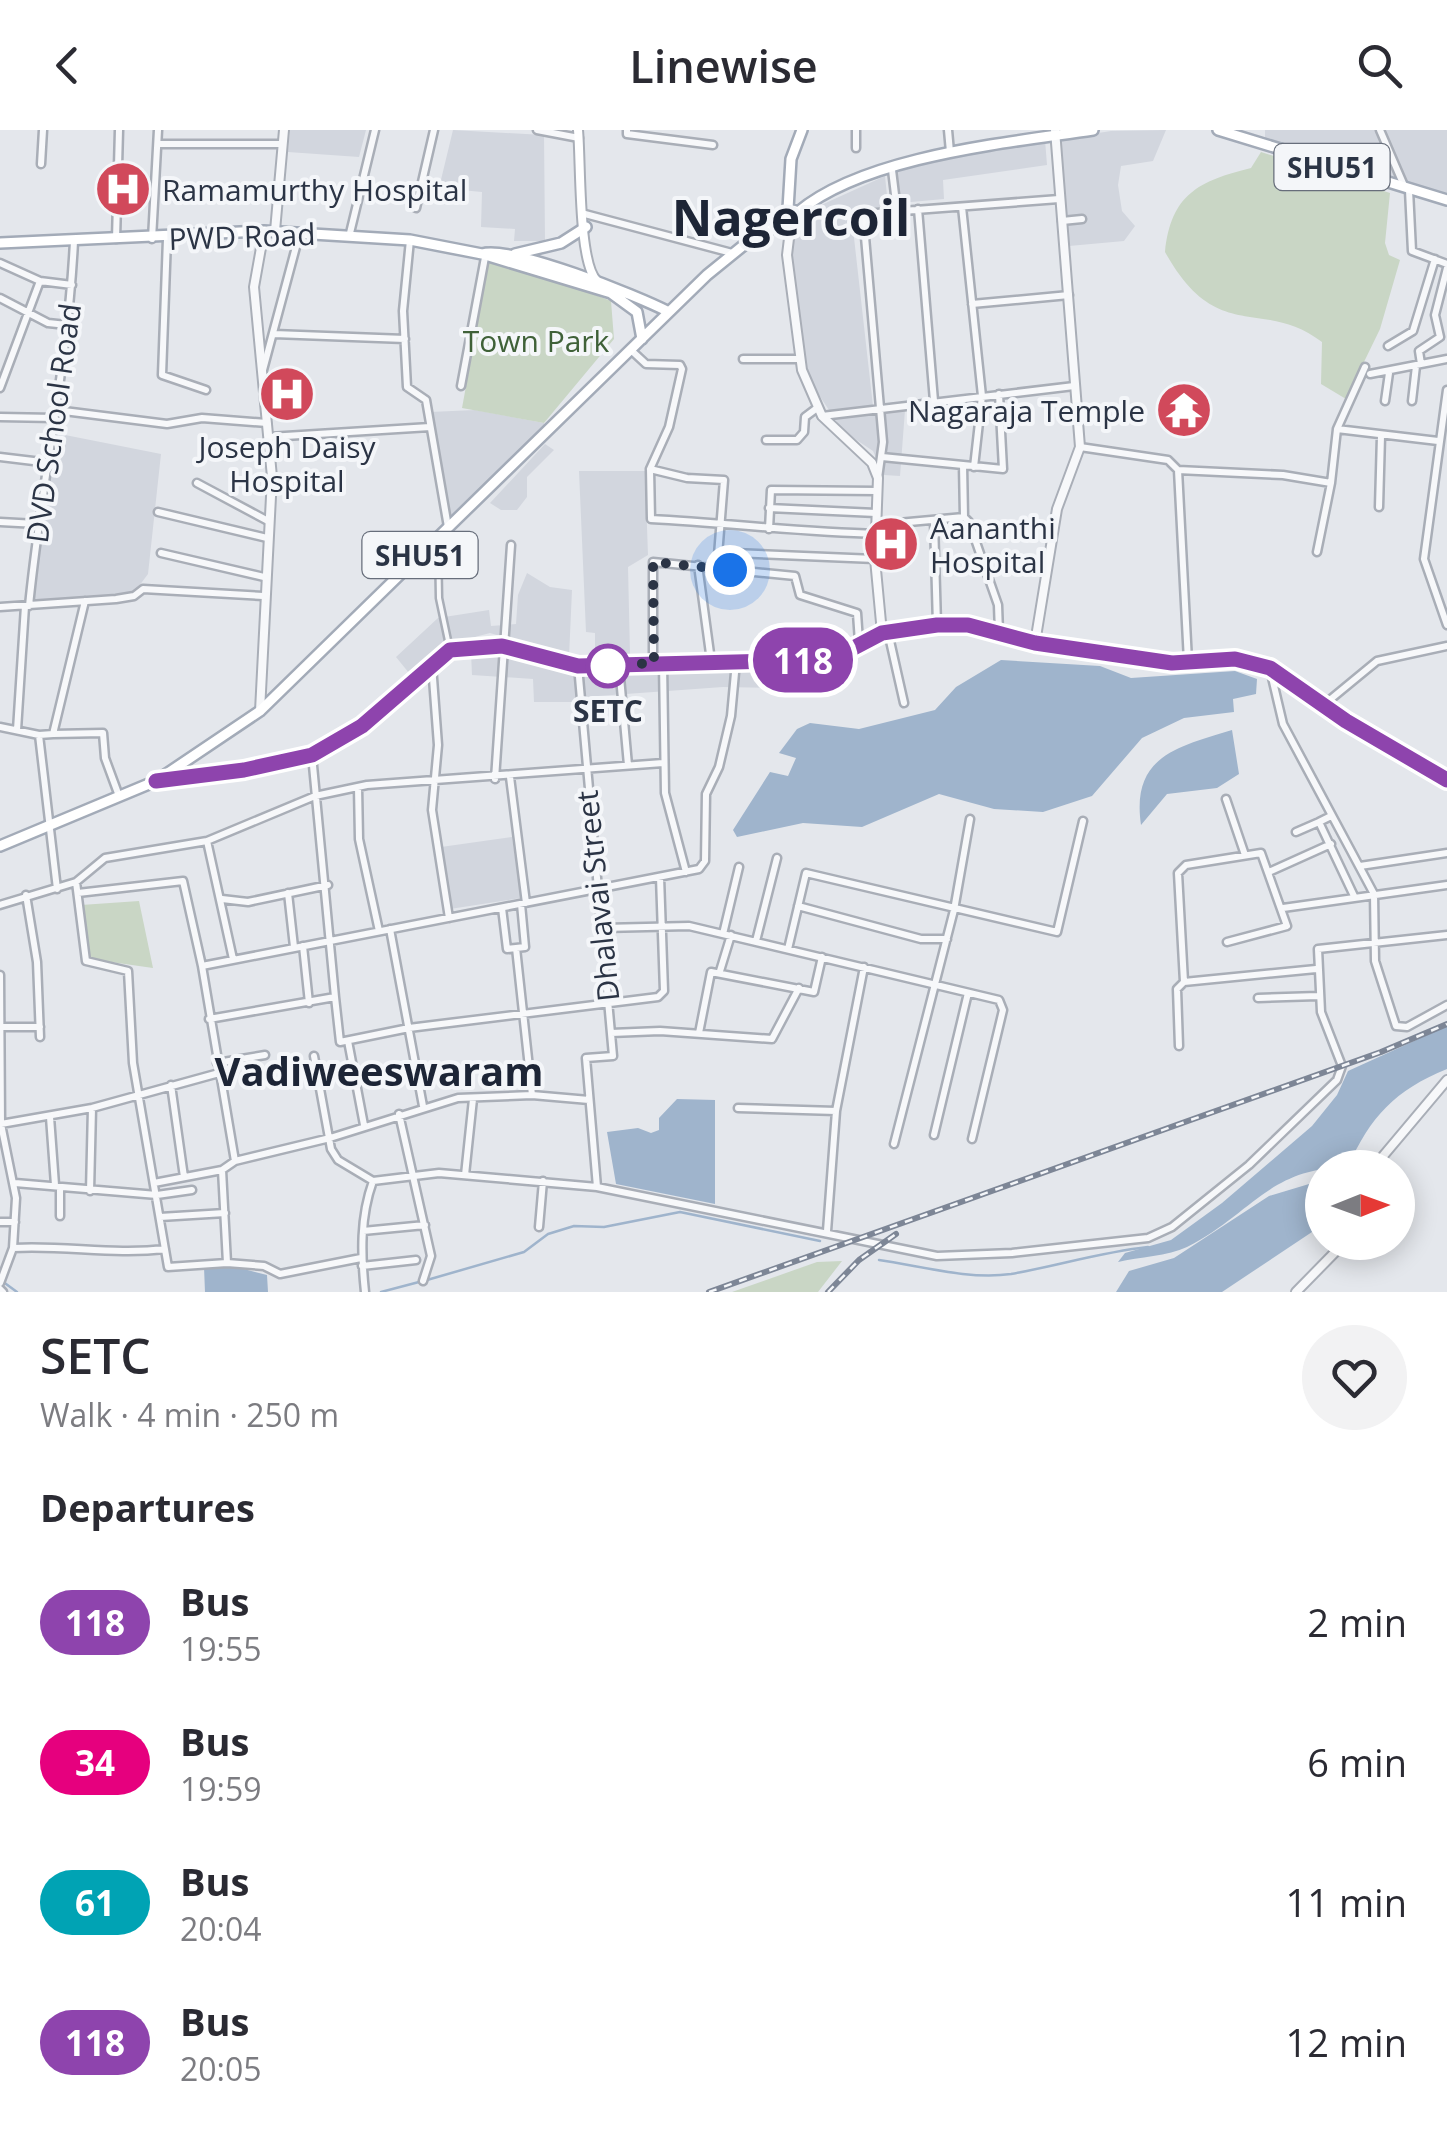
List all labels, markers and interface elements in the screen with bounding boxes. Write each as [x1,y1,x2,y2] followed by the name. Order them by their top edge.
[629,35,818,96] text: Linewise
[40,38,95,93] icon: back
[1352,38,1407,93] icon: search
[1274,144,1390,190] road number: SHU51
[93,159,153,219] hospital icon: Ramamurthy Hospital
[162,169,467,210] place label: Ramamurthy Hospital
[672,183,910,251] district label: Nagercoil
[168,213,316,259] street label: PWD Road
[16,301,90,545] street label: DVD School Road
[463,320,610,361] park label: Town Park
[257,364,317,424] hospital icon: Joseph Daisy Hospital
[1154,380,1214,440] temple icon: Nagaraja Temple
[908,390,1145,431] place label: Nagaraja Temple
[195,426,377,501] place label: Joseph Daisy Hospital
[930,507,1056,582] place label: Aananthi Hospital
[861,514,921,574] hospital icon: Aananthi Hospital
[362,532,478,578] road number: SHU51
[705,545,755,595] your location
[746,628,860,692] line badge: 118
[773,637,833,684] text: 118
[587,645,629,687] marker: SETC
[573,690,643,731] place label: SETC
[566,788,628,1004] street label: Dhalavai Street
[214,1043,544,1098] district label: Vadiweeswaram
[1305,1150,1415,1260] north arrow
[1305,1150,1415,1260] map controls
[40,1323,151,1388] text: SETC
[1302,1325,1407,1430] button: heart
[40,1393,339,1436] text: Walk · 4 min · 250 m
[40,1481,255,1533] text: Departures
[180,1575,249,1627] text: Bus
[1307,1596,1407,1648] text: 2 min
[65,1599,125,1646] text: 118
[180,1627,262,1670] text: 19:55
[180,1715,249,1767] text: Bus
[1307,1736,1407,1788] text: 6 min
[75,1739,115,1786] text: 34
[180,1767,262,1810] text: 19:59
[180,1855,249,1907] text: Bus
[1286,1876,1407,1928] text: 11 min
[75,1879,115,1926] text: 61
[180,1907,262,1950] text: 20:04
[180,1995,249,2047] text: Bus
[1286,2016,1407,2068] text: 12 min
[65,2019,125,2066] text: 118
[180,2047,262,2090] text: 20:05

